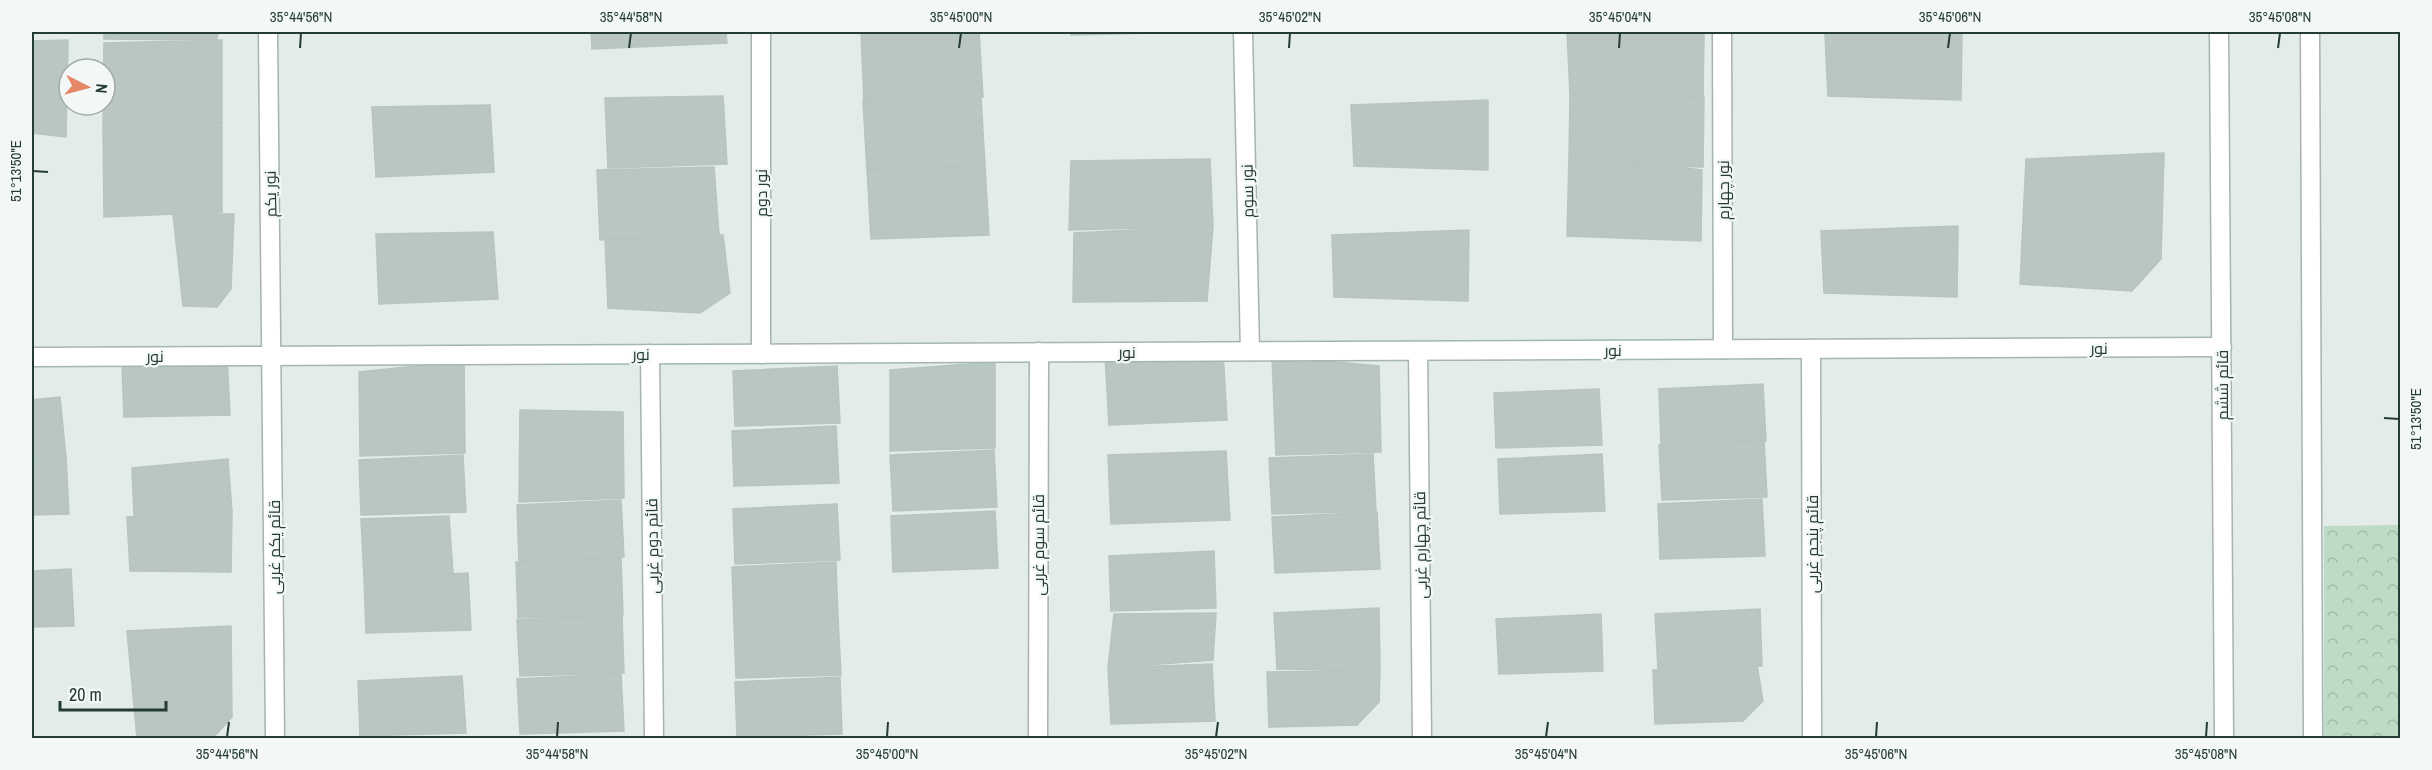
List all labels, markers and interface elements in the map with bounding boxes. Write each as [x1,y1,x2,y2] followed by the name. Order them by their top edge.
[270,6,332,27] text: 35°44'56"N
[600,6,662,27] text: 35°44'58"N
[930,6,992,27] text: 35°45'00"N
[1259,6,1321,27] text: 35°45'02"N
[1589,6,1651,27] text: 35°45'04"N
[1919,6,1981,27] text: 35°45'06"N
[2249,6,2311,27] text: 35°45'08"N
[57,57,117,117] north arrow
[90,83,113,94] text: N
[5,140,26,202] text: 51°13'50"E
[1712,160,1735,220] street label: نور چهارم
[1236,164,1259,218] street label: نور سوم
[750,169,773,217] street label: نور دوم
[259,170,282,218] street label: نور یکم
[2089,337,2108,359] street label: نور
[1603,339,1622,361] street label: نور
[1117,341,1136,363] street label: نور
[631,343,650,365] street label: نور
[145,345,164,367] street label: نور
[2211,350,2234,420] street label: قائم ششم
[2405,388,2426,450] text: 51°13'50"E
[1408,491,1433,599] street label: قائم چهارم غربی
[1027,494,1050,596] street label: قائم سوم غربی
[1801,495,1824,593] street label: قائم پنجم غربی
[640,498,665,594] street label: قائم دوم غربی
[263,500,286,594] street label: قائم یکم غربی
[60,674,166,712] scale bar
[69,682,102,707] text: 20 m
[196,743,258,764] text: 35°44'56"N
[526,743,588,764] text: 35°44'58"N
[856,743,918,764] text: 35°45'00"N
[1185,743,1247,764] text: 35°45'02"N
[1515,743,1577,764] text: 35°45'04"N
[1845,743,1907,764] text: 35°45'06"N
[2175,743,2237,764] text: 35°45'08"N

